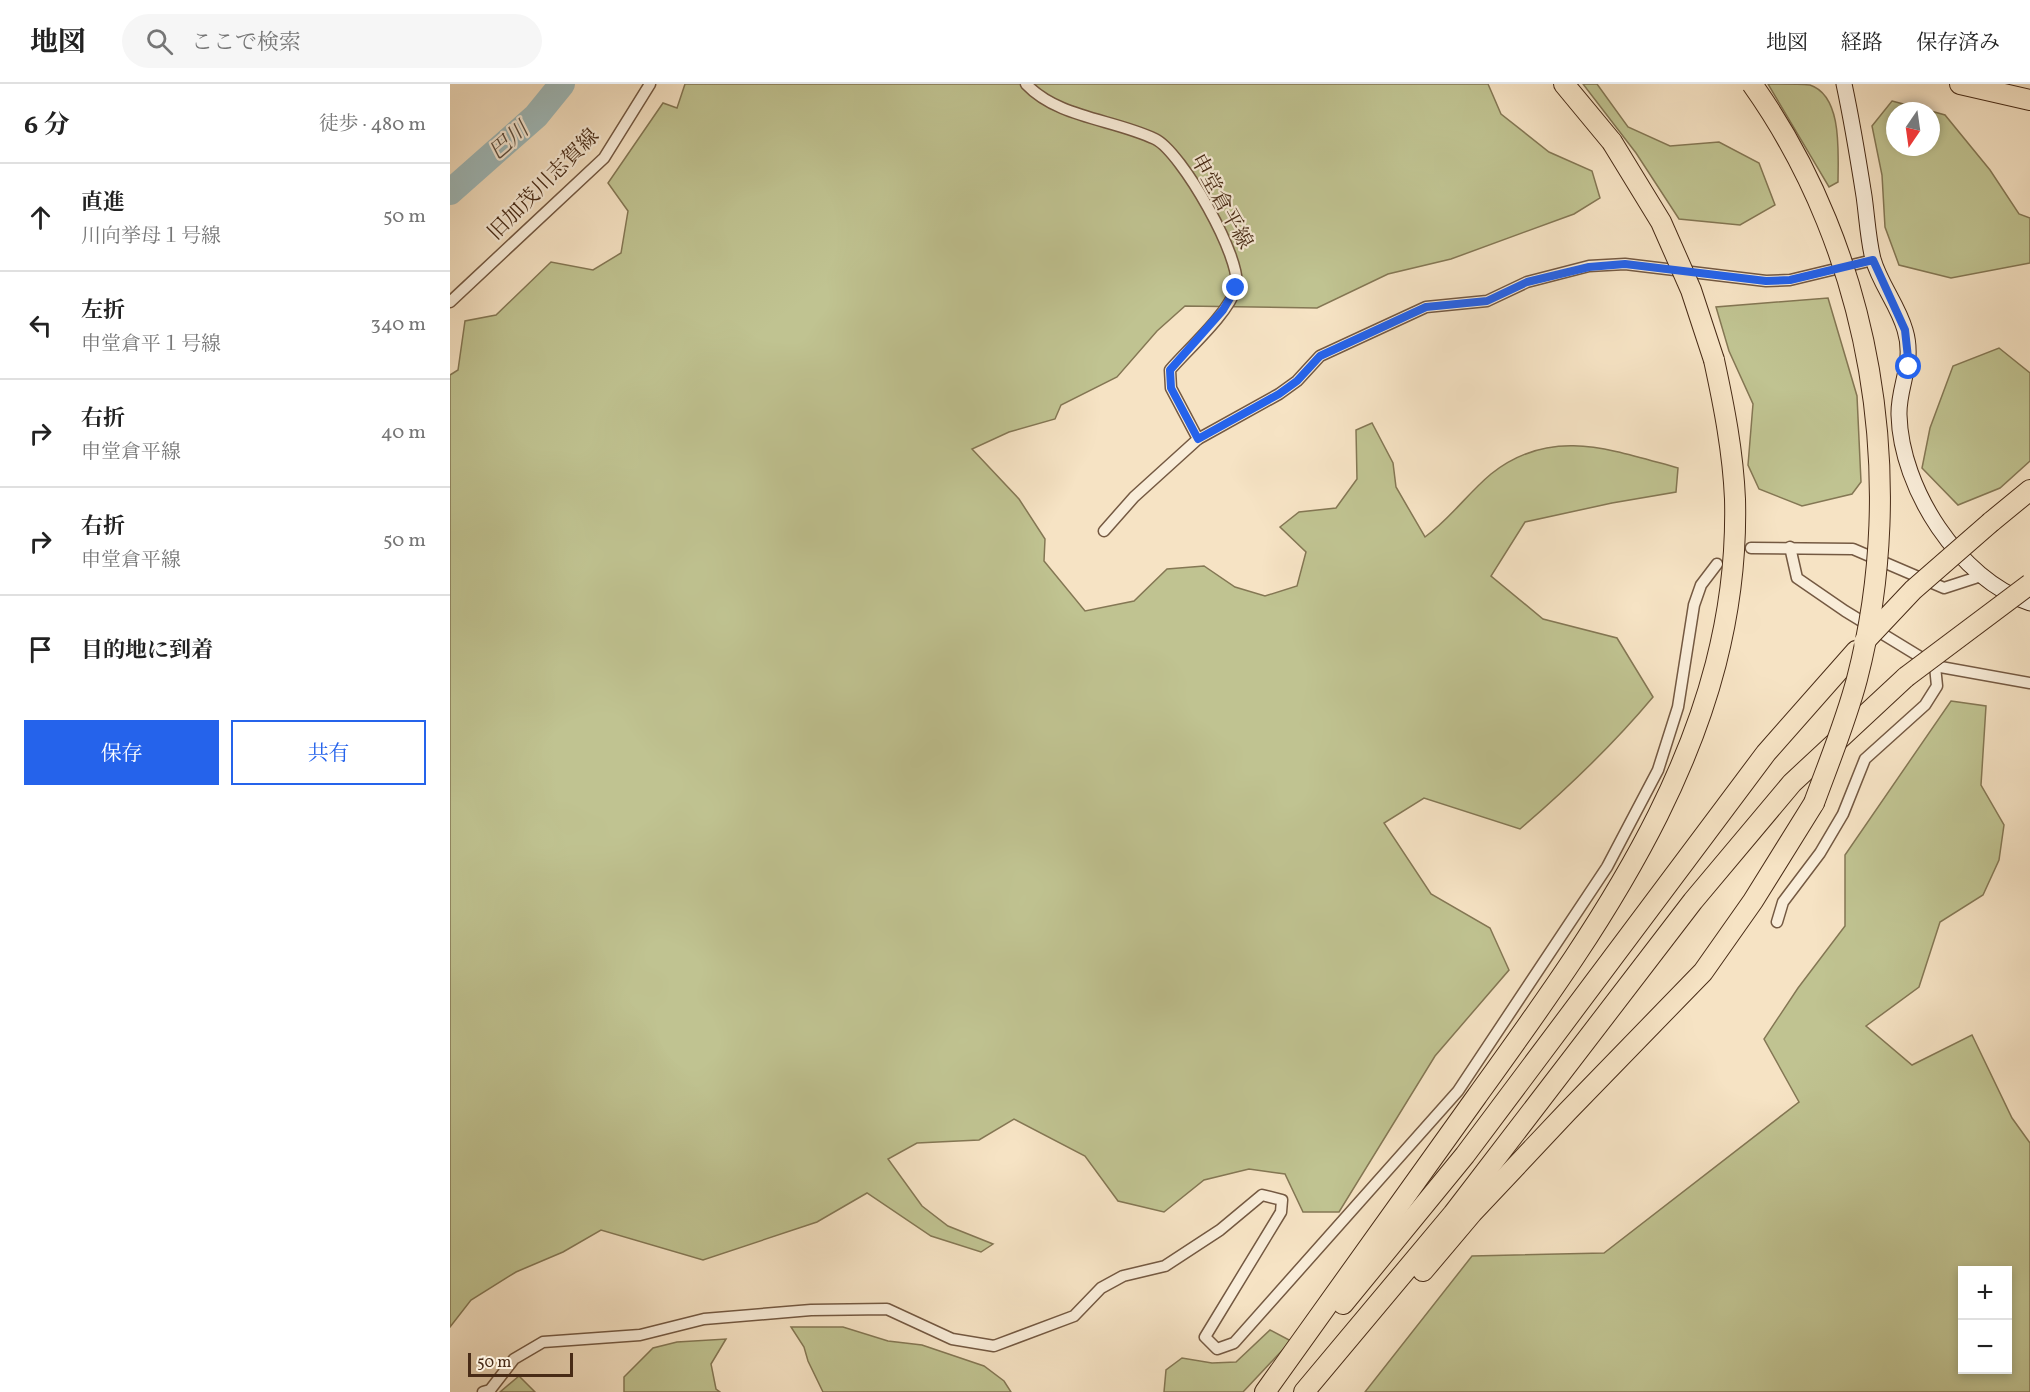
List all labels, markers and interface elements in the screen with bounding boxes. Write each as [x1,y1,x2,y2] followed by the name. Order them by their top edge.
[122,14,542,68] search box
[30,24,86,63] text: 地図
[143,25,176,58] icon: search
[191,28,301,59] text: ここで検索
[1766,29,1808,58] text: 地図
[1841,29,1883,58] text: 経路
[1916,29,2000,58] text: 保存済み
[1886,102,1940,156] north arrow
[24,108,69,144] text: 6 分
[319,111,426,139] text: 徒歩 · 480 m
[483,114,538,168] water label: 巴川
[482,123,606,247] street label: 旧加茂川志賀線
[1183,149,1259,255] street label: 申堂倉平線
[81,188,125,219] text: 直進
[24,201,57,234] icon: ahead
[383,203,426,231] text: 50 m
[81,223,221,251] text: 川向挙母１号線
[1222,274,1248,300] route end
[81,296,125,327] text: 左折
[24,309,57,342] icon: left
[370,311,426,339] text: 340 m
[81,331,221,359] text: 申堂倉平１号線
[1895,353,1921,379] route start
[81,404,125,435] text: 右折
[24,417,57,450] icon: right
[381,419,426,447] text: 40 m
[81,439,181,467] text: 申堂倉平線
[81,512,125,543] text: 右折
[24,525,57,558] icon: right
[383,527,426,555] text: 50 m
[81,547,181,575] text: 申堂倉平線
[24,633,57,666] icon: arrive
[81,636,213,667] text: 目的地に到着
[24,720,219,785] button: 保存
[231,720,426,785] button: 共有
[1958,1266,2012,1374] map controls
[1958,1266,2012,1320] button: +
[1958,1320,2012,1374] button: −
[468,1350,573,1378] scale bar
[477,1352,511,1374] text: 50 m

